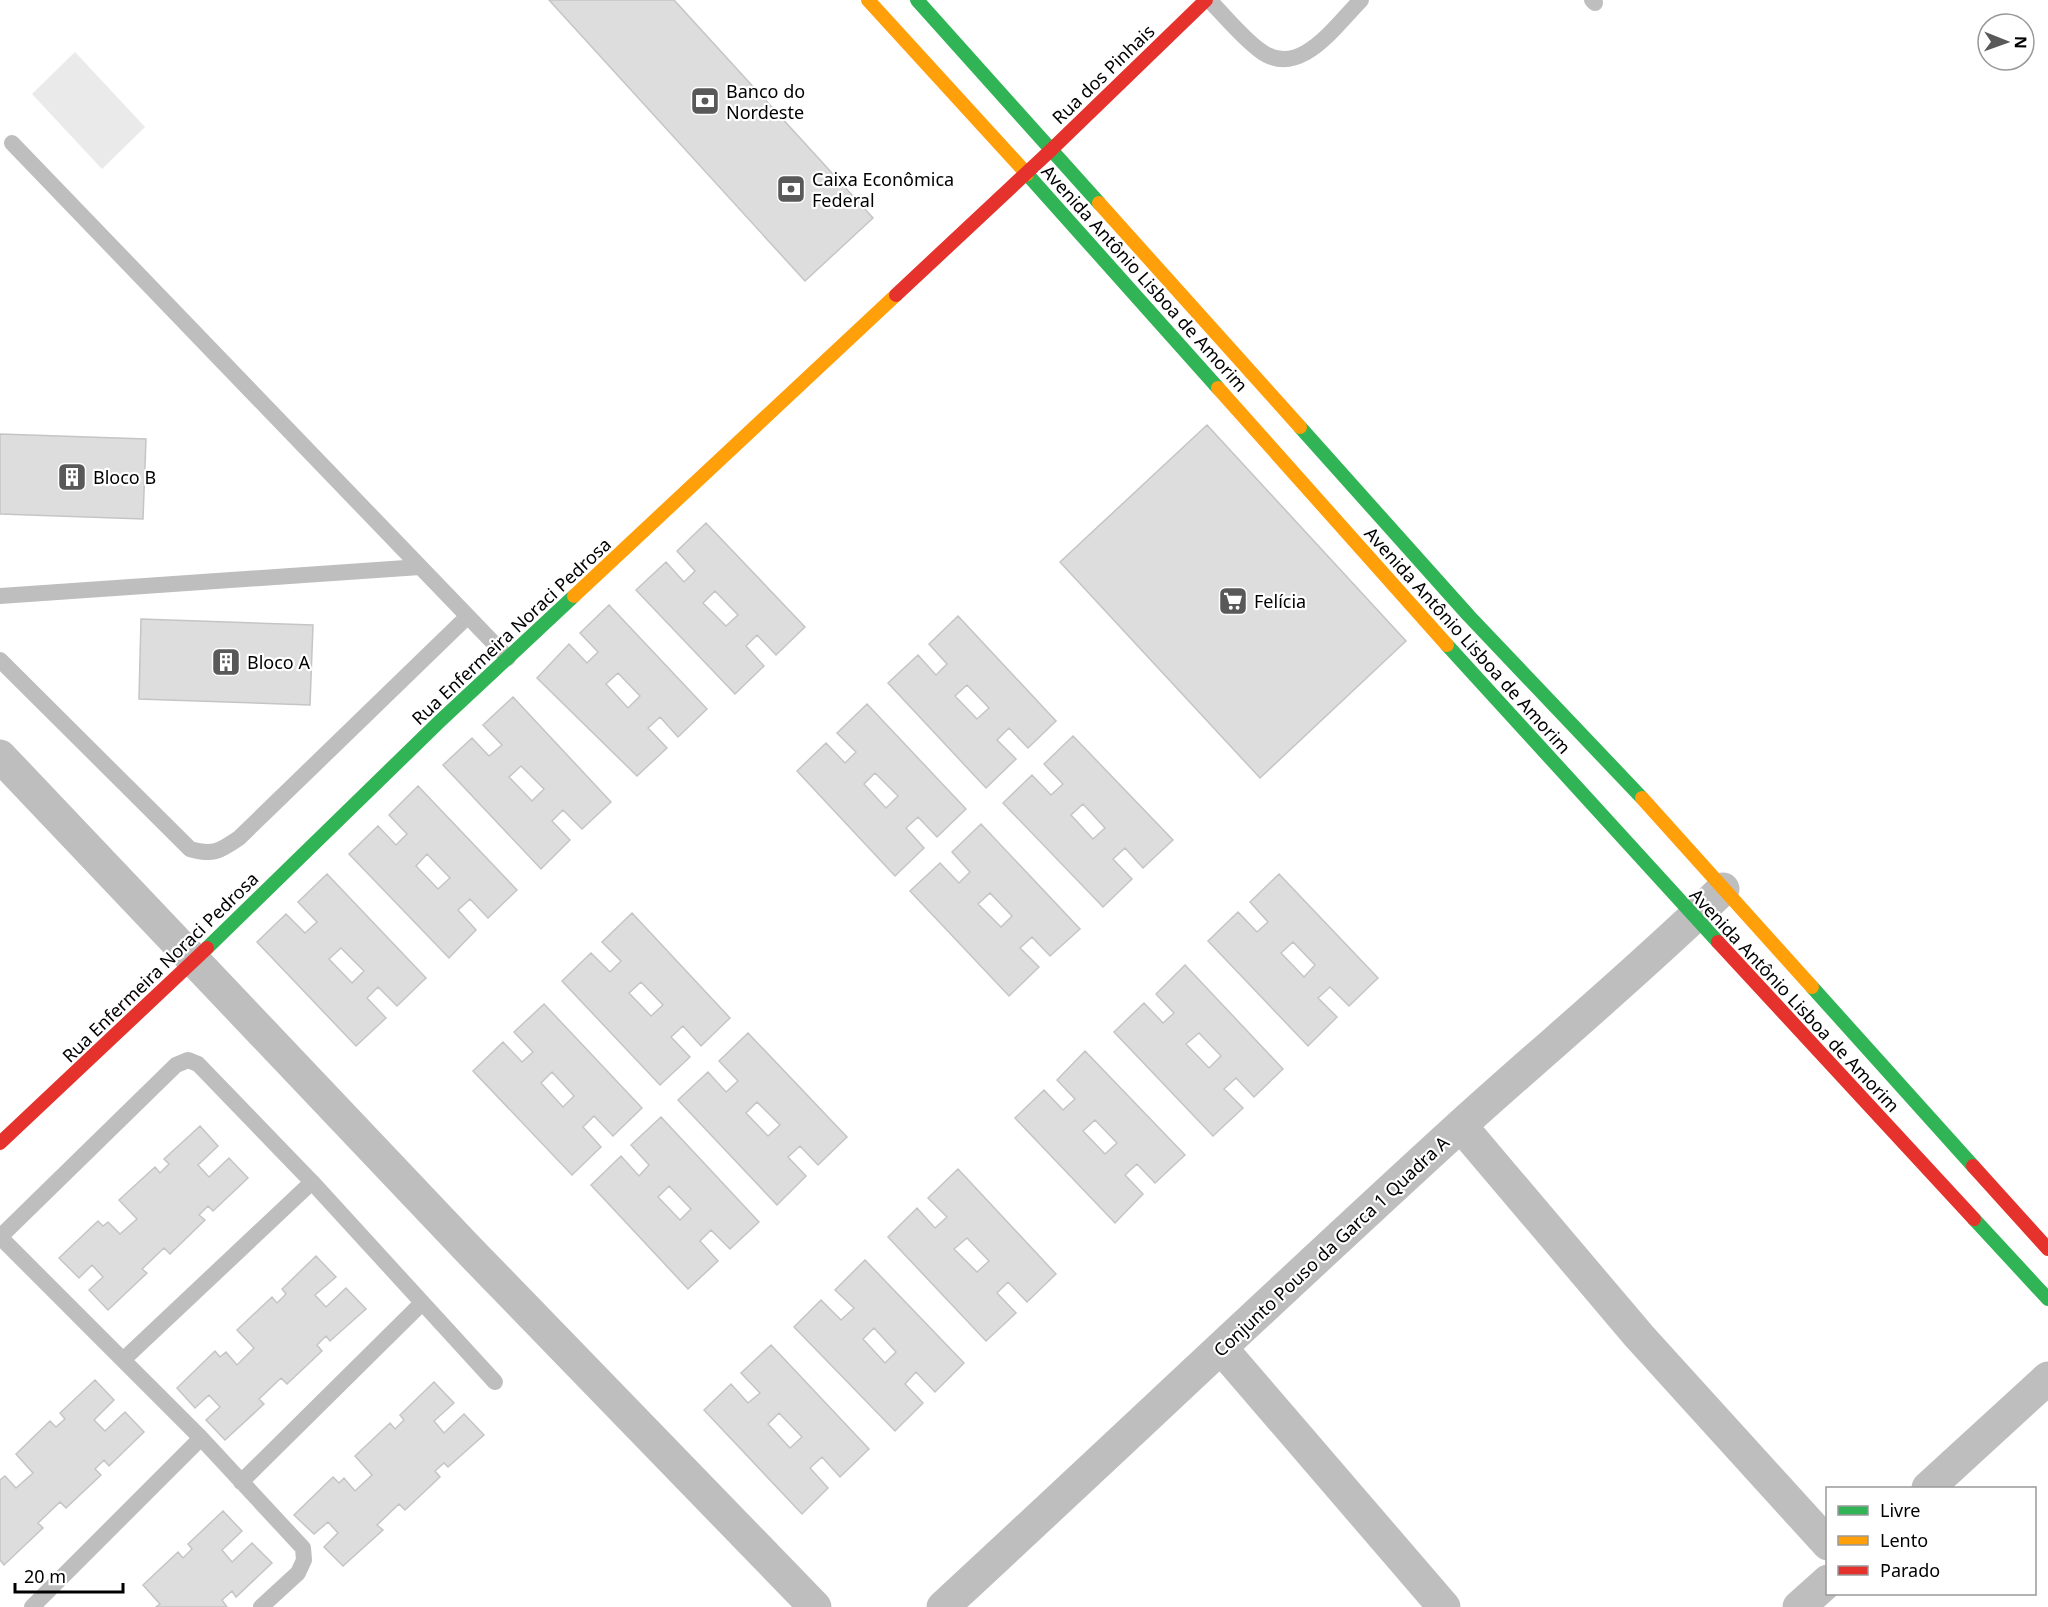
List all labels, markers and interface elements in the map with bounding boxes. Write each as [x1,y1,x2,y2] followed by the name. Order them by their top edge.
[1976,12,2036,72] north arrow
[1047,19,1159,129] street label: Rua dos Pinhais
[2010,36,2032,49] text: N
[726,79,805,124] place label: Banco do Nordeste
[689,85,721,117] bank icon: Banco do Nordeste
[1037,160,1253,396] street label: Avenida Antônio Lisboa de Amorim
[812,167,954,212] place label: Caixa Econômica Federal
[775,173,807,205] bank icon: Caixa Econômica Federal
[56,461,88,493] building icon: Bloco B
[93,465,156,489] place label: Bloco B
[1360,522,1576,758] street label: Avenida Antônio Lisboa de Amorim
[406,532,616,730] street label: Rua Enfermeira Noraci Pedrosa
[1217,585,1249,617] supermarket icon: Felícia
[1254,589,1306,613] place label: Felícia
[210,646,242,678] building icon: Bloco A
[247,650,310,674] place label: Bloco A
[57,867,263,1067] street label: Rua Enfermeira Noraci Pedrosa
[1685,883,1905,1117] street label: Avenida Antônio Lisboa de Amorim
[1208,1130,1454,1362] street label: Conjunto Pouso da Garca 1 Quadra A
[1826,1487,2036,1595] legend
[1880,1498,1920,1522] text: Livre
[1880,1528,1928,1552] text: Lento
[15,1556,123,1594] scale bar
[1880,1558,1940,1582] text: Parado
[24,1564,66,1588] text: 20 m

